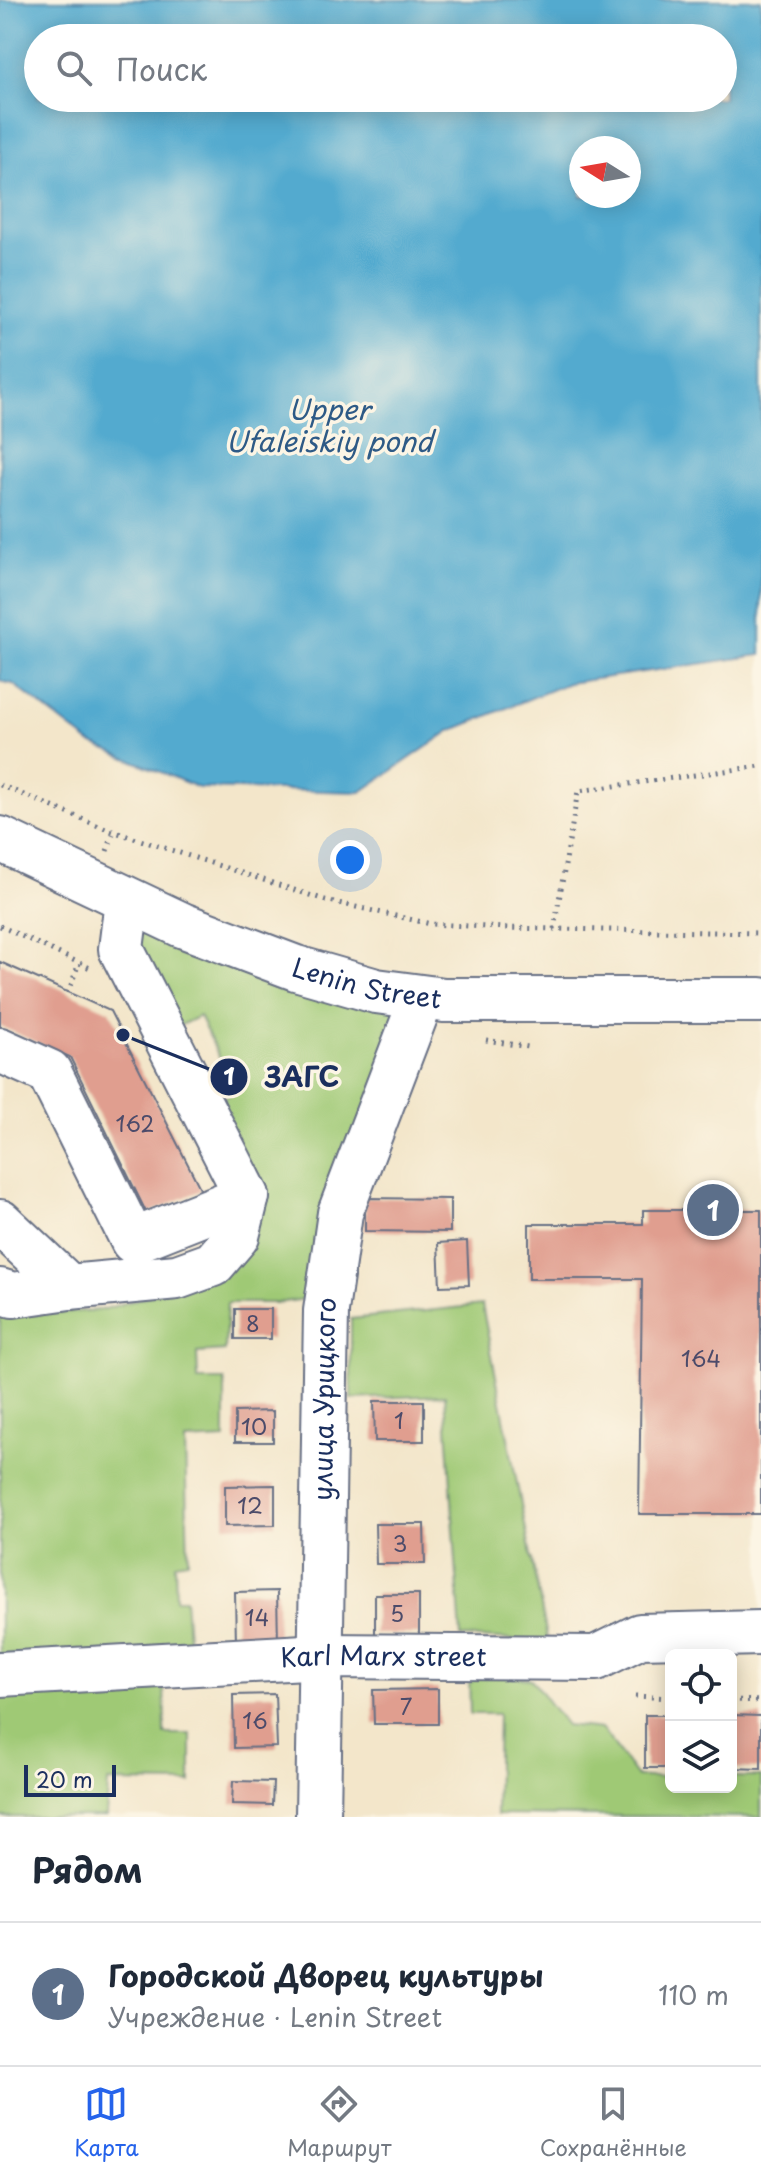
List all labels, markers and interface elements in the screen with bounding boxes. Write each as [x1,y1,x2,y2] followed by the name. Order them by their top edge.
[24,24,737,112] search box
[52,46,96,90] icon: search
[116,46,207,91] text: Поиск
[569,136,641,208] north arrow
[225,387,437,462] water label: Upper Ufaleiskiy pond
[330,840,370,880] your location
[288,947,444,1017] street label: Lenin Street
[209,1051,356,1103] callout: ЗАГС
[264,1054,339,1097] text: ЗАГС
[223,1057,235,1093] text: 1
[116,1106,154,1139] house number: 162
[687,1180,739,1240] pin: 1
[302,1294,346,1501] street label: улица Урицкого
[246,1306,260,1339] house number: 8
[681,1341,721,1374] house number: 164
[394,1403,404,1436] house number: 1
[241,1409,267,1442] house number: 10
[237,1488,263,1521] house number: 12
[393,1526,407,1559] house number: 3
[390,1596,404,1629] house number: 5
[245,1600,269,1633] house number: 14
[279,1635,487,1676] street label: Karl Marx street
[665,1649,737,1793] map controls
[665,1649,737,1721] button: locate
[400,1689,412,1722] house number: 7
[242,1703,268,1736] house number: 16
[665,1721,737,1793] button: layers
[24,1761,116,1797] scale bar
[36,1762,93,1795] text: 20 m
[32,1843,143,1895] text: Рядом
[108,1952,544,1997] text: Городской Дворец культуры
[52,1975,64,2014] text: 1
[658,1975,729,2014] text: 110 m
[108,1997,442,2036] text: Учреждение · Lenin Street
[74,2082,139,2163] tab: Карта
[287,2082,391,2163] tab: Маршрут
[540,2082,687,2163] tab: Сохранённые

